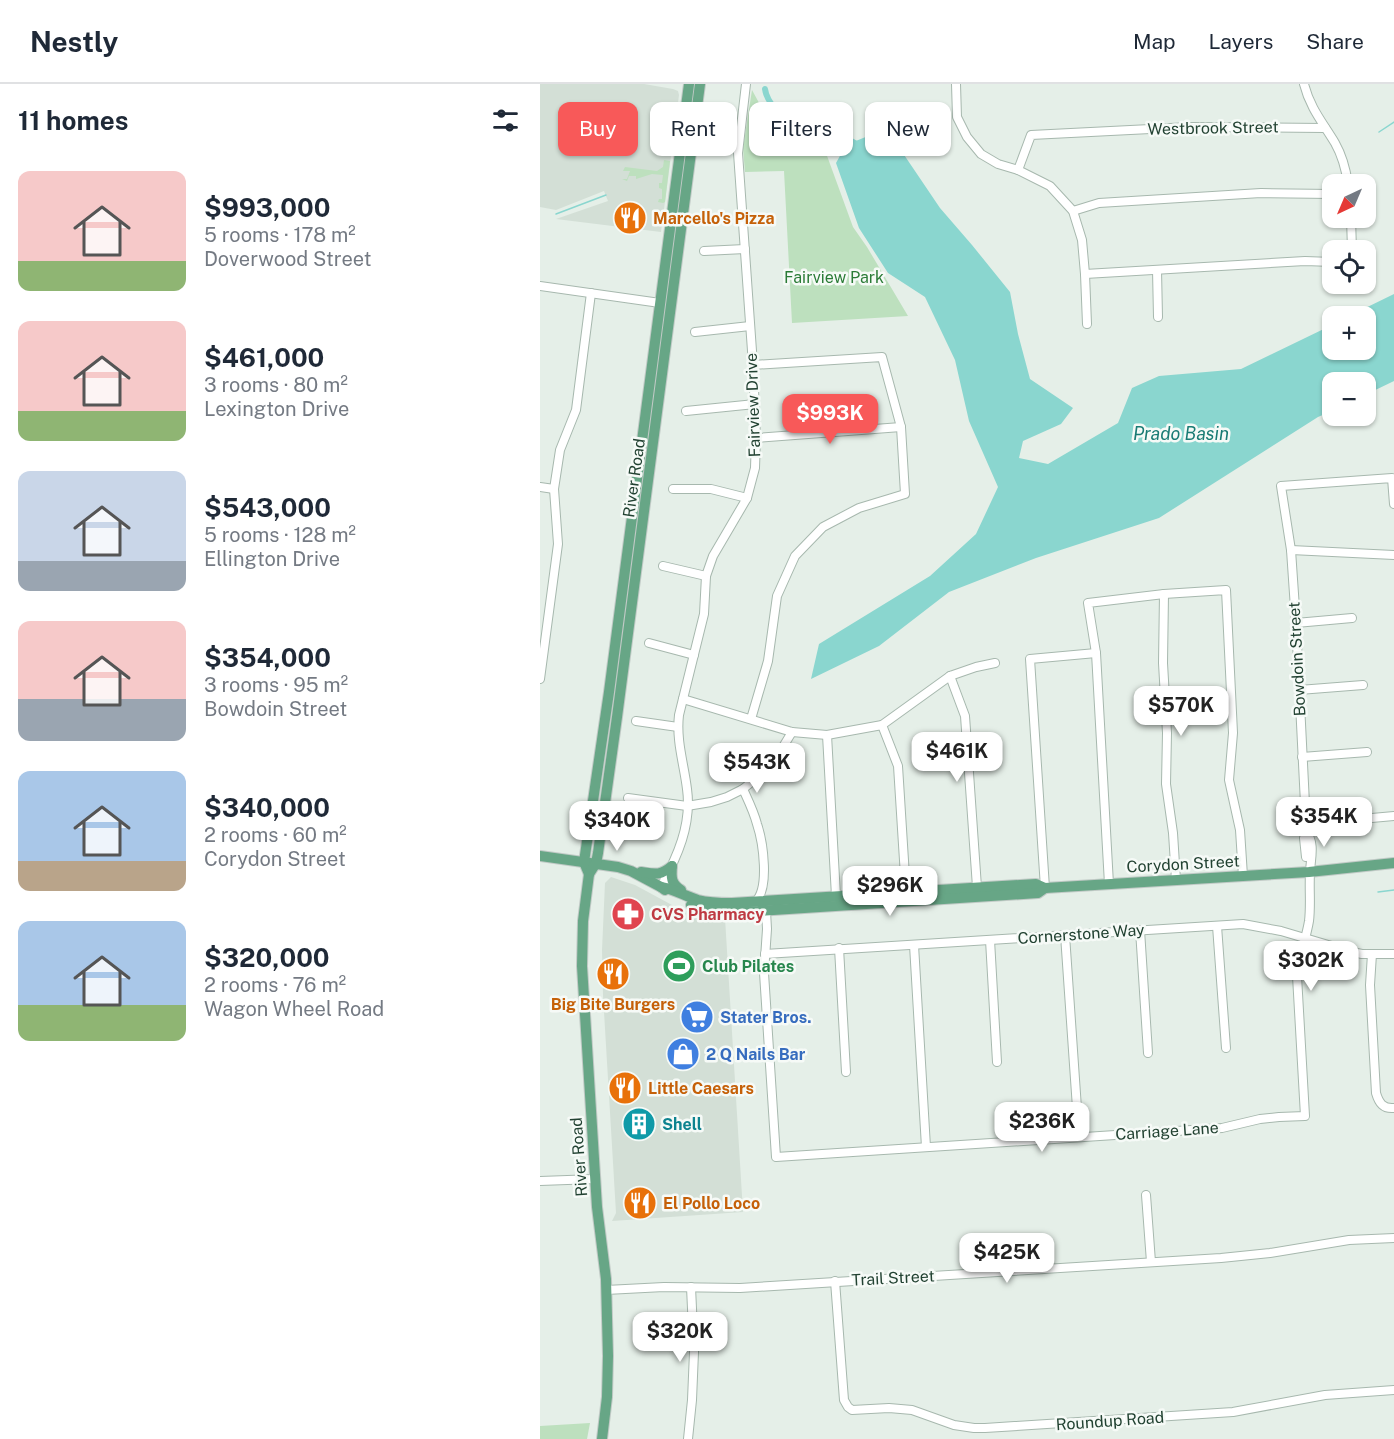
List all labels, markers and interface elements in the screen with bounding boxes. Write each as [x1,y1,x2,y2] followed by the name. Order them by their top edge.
[30,25,118,58] text: Nestly
[1133,29,1176,54] text: Map
[1209,29,1273,54] text: Layers
[1306,29,1364,54] text: Share
[558,102,638,156] chip: Buy
[650,102,737,156] chip: Rent
[749,102,853,156] chip: Filters
[865,102,951,156] chip: New
[489,104,522,137] icon: filters
[18,105,128,136] text: 11 homes
[1147,117,1279,139] street label: Westbrook Street
[1322,174,1376,228] north arrow
[1322,174,1376,426] map controls
[204,192,330,223] text: $993,000
[66,195,138,267] icon: home
[612,200,648,236] restaurant icon: Marcello's Pizza
[653,209,774,228] place label: Marcello's Pizza
[204,223,356,247] text: 5 rooms · 178 m²
[1322,240,1376,294] button: locate
[204,247,372,271] text: Doverwood Street
[784,268,884,287] park label: Fairview Park
[1322,306,1376,360] button: +
[204,342,324,373] text: $461,000
[66,345,138,417] icon: home
[742,353,764,457] street label: Fairview Drive
[1322,372,1376,426] button: −
[204,373,348,397] text: 3 rooms · 80 m²
[788,394,872,445] pin: $993K
[204,397,349,421] text: Lexington Drive
[796,401,864,425] text: $993K
[1133,423,1229,444] water label: Prado Basin
[619,437,649,519] street label: River Road
[204,492,331,523] text: $543,000
[66,495,138,567] icon: home
[204,523,356,547] text: 5 rooms · 128 m²
[204,547,340,571] text: Ellington Drive
[1285,601,1309,717] street label: Bowdoin Street
[204,642,331,673] text: $354,000
[66,645,138,717] icon: home
[204,673,348,697] text: 3 rooms · 95 m²
[1139,686,1223,737] pin: $570K
[1148,693,1214,717] text: $570K
[204,697,347,721] text: Bowdoin Street
[915,732,999,783] pin: $461K
[926,739,988,763] text: $461K
[715,743,799,794] pin: $543K
[723,750,791,774] text: $543K
[204,792,330,823] text: $340,000
[66,795,138,867] icon: home
[1282,797,1366,848] pin: $354K
[575,801,659,852] pin: $340K
[1290,804,1358,828] text: $354K
[583,808,651,832] text: $340K
[204,823,347,847] text: 2 rooms · 60 m²
[204,847,346,871] text: Corydon Street
[1126,852,1240,876] street label: Corydon Street
[848,866,932,917] pin: $296K
[857,873,923,897] text: $296K
[610,896,646,932] pharmacy icon: CVS Pharmacy
[651,905,764,924] place label: CVS Pharmacy
[1017,920,1146,948] street label: Cornerstone Way
[1269,941,1353,992] pin: $302K
[204,942,330,973] text: $320,000
[66,945,138,1017] icon: home
[661,948,697,984] sports icon: Club Pilates
[1278,948,1344,972] text: $302K
[595,956,631,992] restaurant icon: Big Bite Burgers
[702,957,794,976] place label: Club Pilates
[204,973,346,997] text: 2 rooms · 76 m²
[551,995,675,1014] place label: Big Bite Burgers
[204,997,384,1021] text: Wagon Wheel Road
[679,999,715,1035] supermarket icon: Stater Bros.
[720,1008,812,1027] place label: Stater Bros.
[665,1036,701,1072] shop icon: 2 Q Nails Bar
[706,1045,806,1064] place label: 2 Q Nails Bar
[607,1070,643,1106] restaurant icon: Little Caesars
[648,1079,754,1098] place label: Little Caesars
[1000,1102,1084,1153] pin: $236K
[621,1106,657,1142] building icon: Shell
[1008,1109,1076,1133] text: $236K
[662,1115,702,1134] place label: Shell
[567,1117,591,1197] street label: River Road
[1115,1118,1219,1144] street label: Carriage Lane
[622,1185,658,1221] restaurant icon: El Pollo Loco
[663,1194,760,1213] place label: El Pollo Loco
[965,1233,1049,1284] pin: $425K
[973,1240,1041,1264] text: $425K
[851,1266,935,1290] street label: Trail Street
[638,1312,722,1363] pin: $320K
[647,1319,713,1343] text: $320K
[1055,1408,1165,1434] street label: Roundup Road

